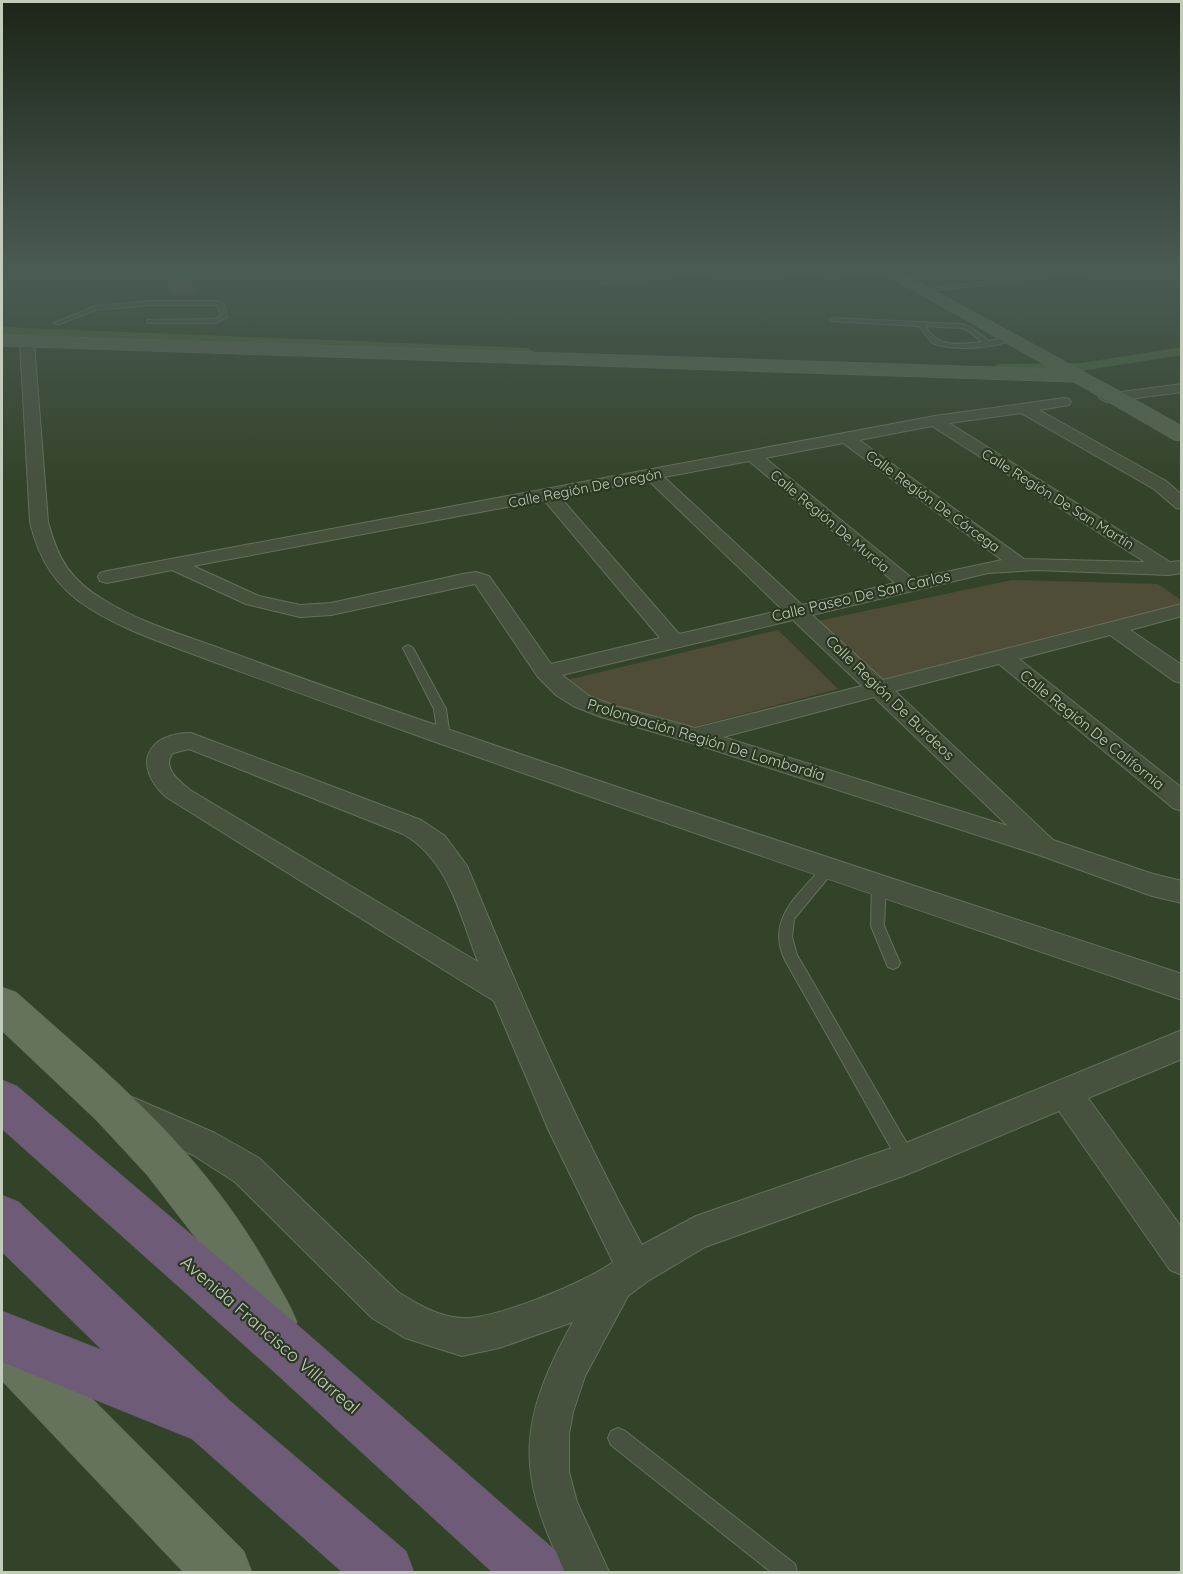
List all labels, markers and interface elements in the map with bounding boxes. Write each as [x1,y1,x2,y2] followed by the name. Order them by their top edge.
[978,445,1138,553] street label: Calle Región De San Martín
[862,446,1004,556] street label: Calle Región De Córcega
[507,464,663,512] street label: Calle Región De Oregón
[767,466,893,576] street label: Calle Región De Murcia
[770,566,952,625] street label: Calle Paseo De San Carlos
[822,631,959,764] street label: Calle Región De Burdeos
[1016,665,1168,794] street label: Calle Región De California
[585,694,827,785] street label: Prolongación Región De Lombardía
[176,1250,365,1419] street label: Avenida Francisco Villarreal

